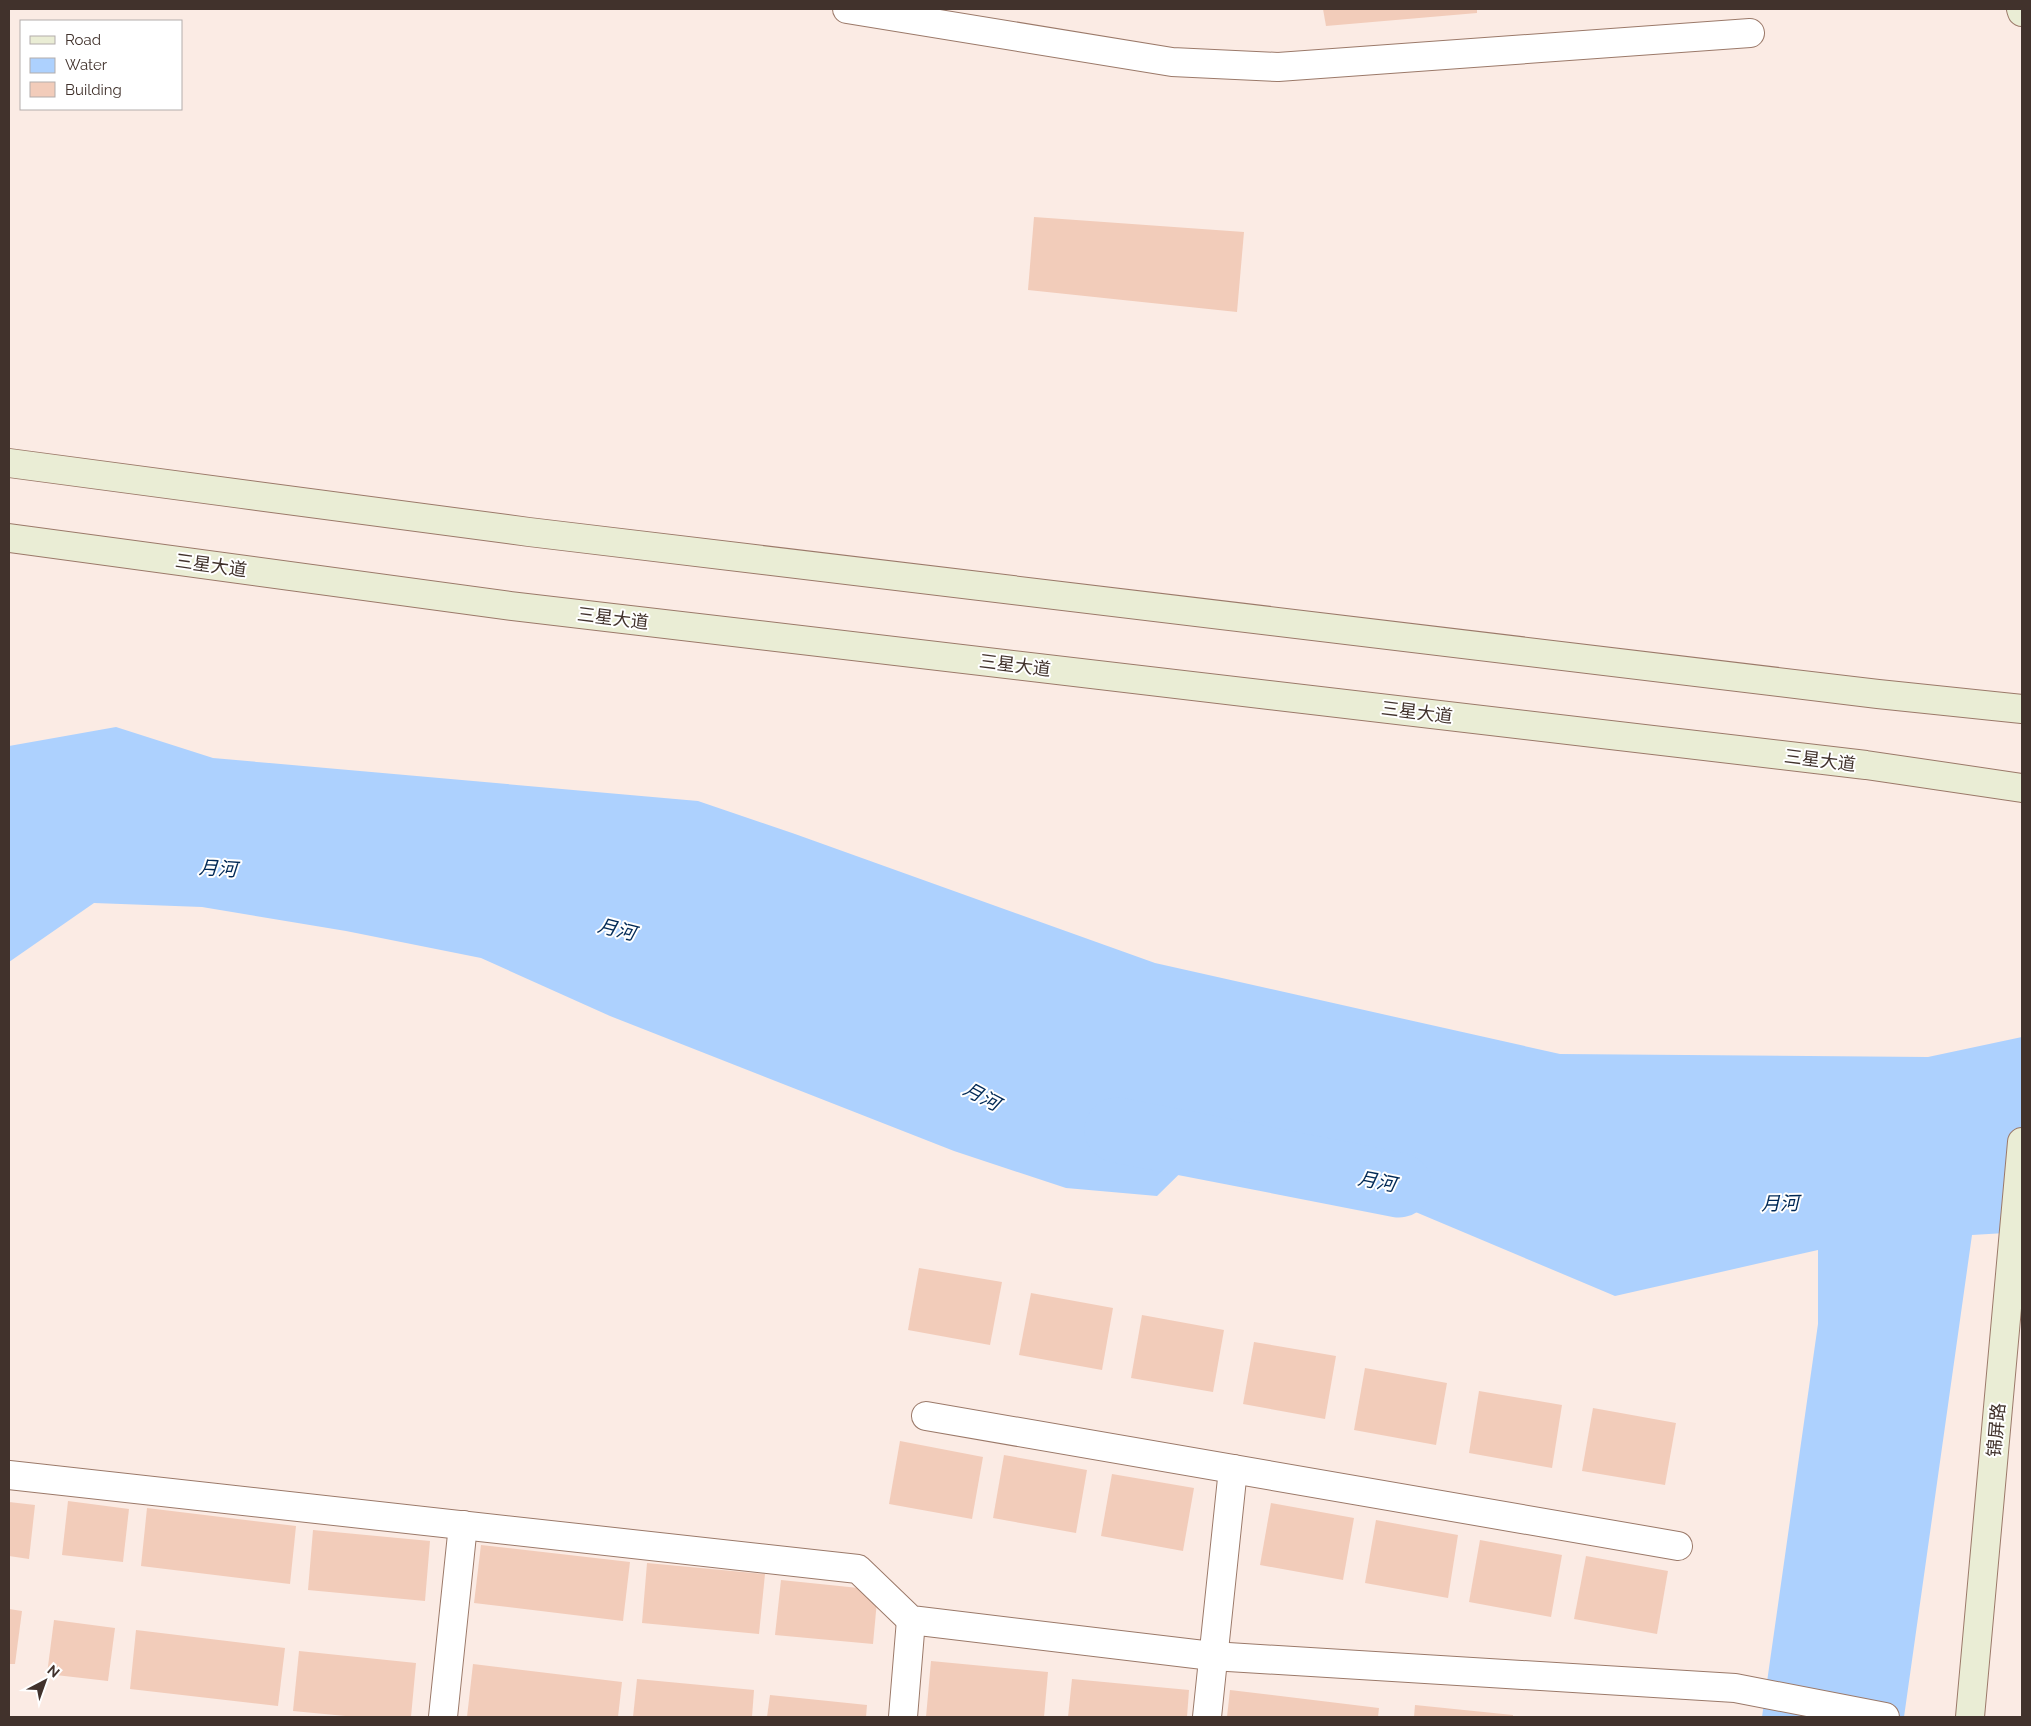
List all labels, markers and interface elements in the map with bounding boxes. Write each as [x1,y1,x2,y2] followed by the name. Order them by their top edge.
[20,20,182,110] legend
[65,31,101,49] text: Road
[65,56,108,74] text: Water
[65,81,122,99] text: Building
[174,550,248,580] street label: 三星大道
[576,603,650,633] street label: 三星大道
[978,650,1052,680] street label: 三星大道
[1380,697,1454,727] street label: 三星大道
[1783,745,1857,775] street label: 三星大道
[198,856,242,881] water label: 月河
[596,914,642,945] water label: 月河
[960,1077,1007,1117] water label: 月河
[1356,1167,1402,1196] water label: 月河
[1761,1192,1803,1214] water label: 月河
[1983,1402,2009,1458] street label: 锦屏路
[20,1656,70,1706] north arrow
[44,1662,63,1681] text: N

